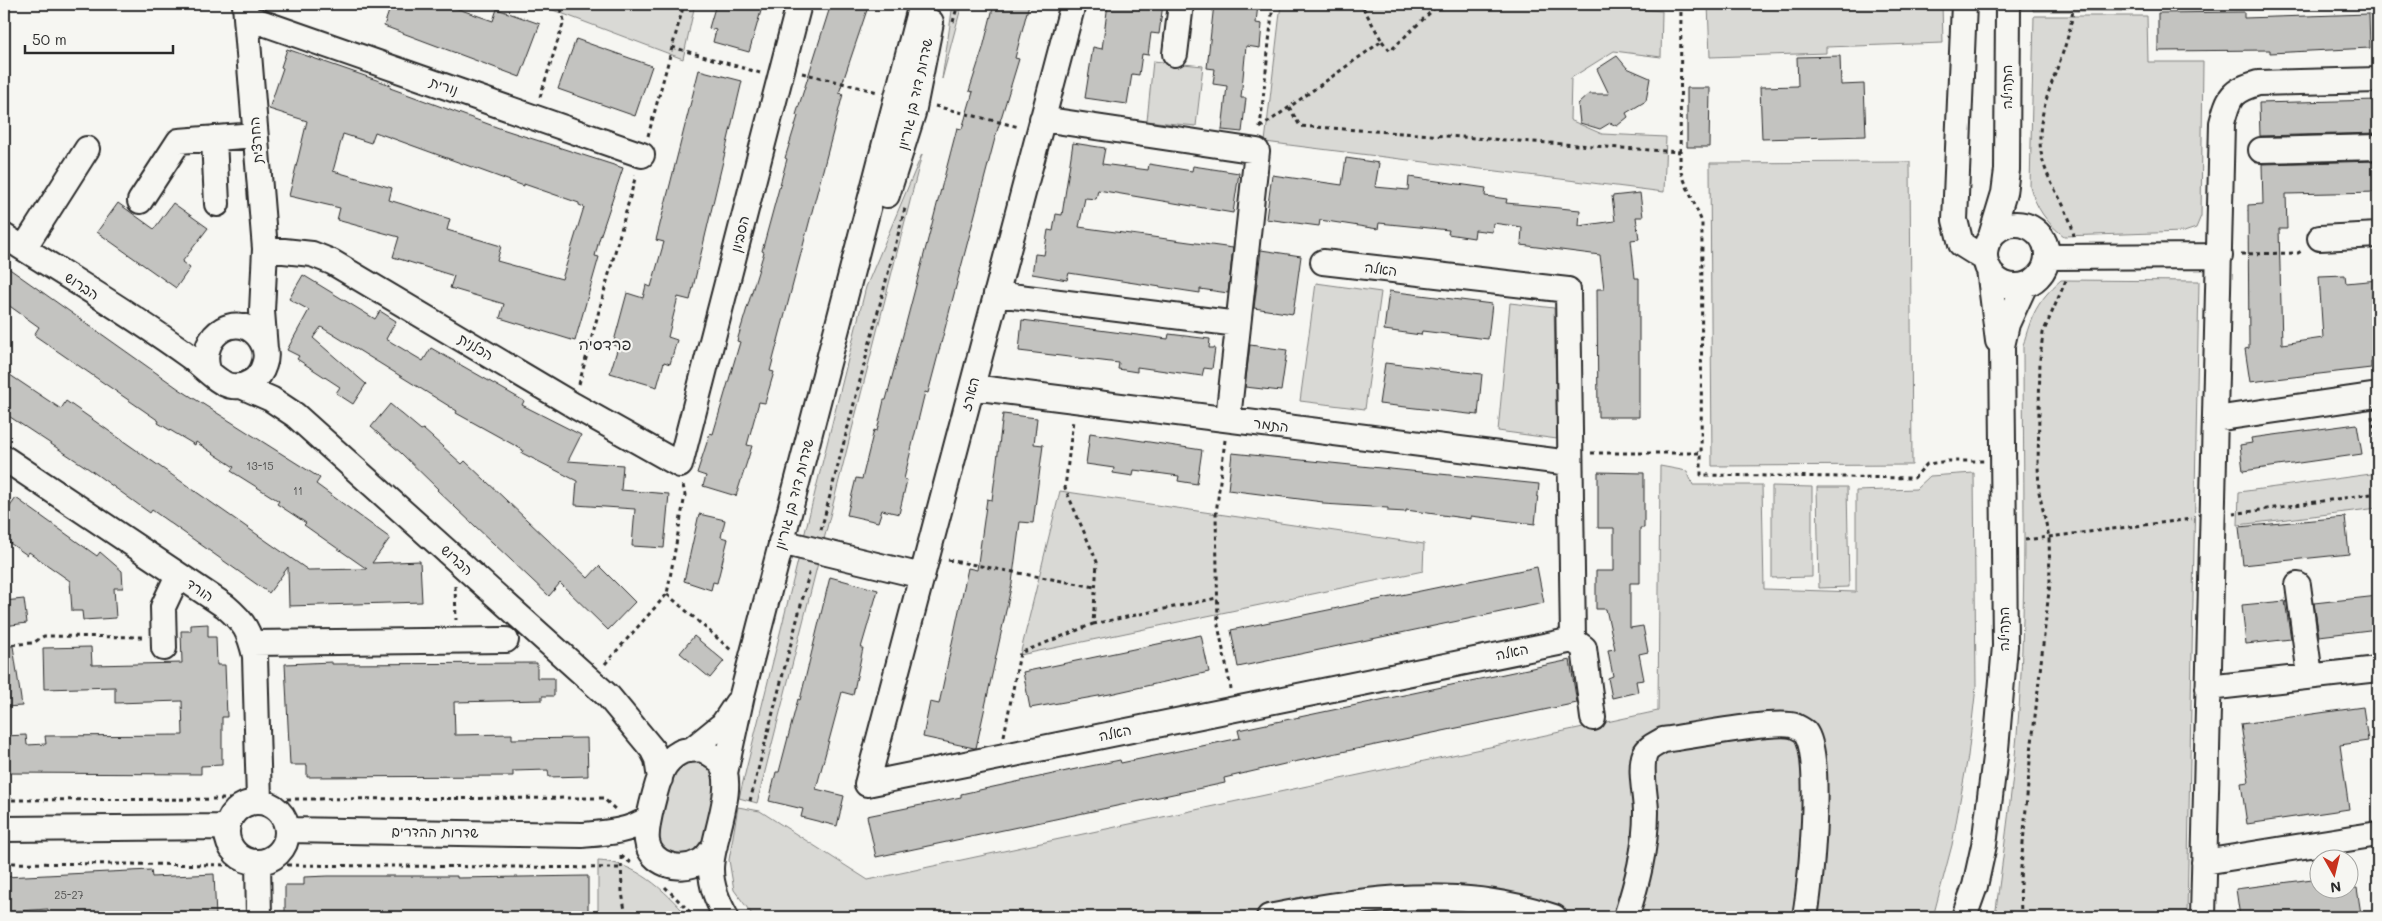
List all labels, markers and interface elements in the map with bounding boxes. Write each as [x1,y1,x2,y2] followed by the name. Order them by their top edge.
[25,22,172,54] scale bar
[32,29,67,49] text: 50 m
[892,36,937,152] street label: שדרות דוד בן גוריון
[1997,65,2016,109] street label: התהילה
[427,72,461,99] street label: נורית
[244,116,267,165] street label: החרצית
[726,214,753,254] street label: הסביון
[1364,257,1399,280] street label: האלה
[61,267,103,304] street label: הברוש
[455,329,497,365] street label: הכלנית
[578,333,632,354] district label: פרדסיה
[956,375,983,413] street label: הארז
[1252,413,1290,436] street label: התמר
[770,436,818,551] street label: שדרות דוד בן גוריון
[246,458,274,473] house number: 13-15
[293,483,303,498] house number: 11
[437,540,478,579] street label: הברוש
[183,574,218,606] street label: הורד
[1994,607,2013,651] street label: התהילה
[1494,639,1530,664] street label: האלה
[1097,720,1133,745] street label: האלה
[391,821,479,842] street label: שדרות ההדרים
[2310,848,2360,898] north arrow
[2329,877,2342,898] text: N
[54,887,84,902] house number: 25-27

